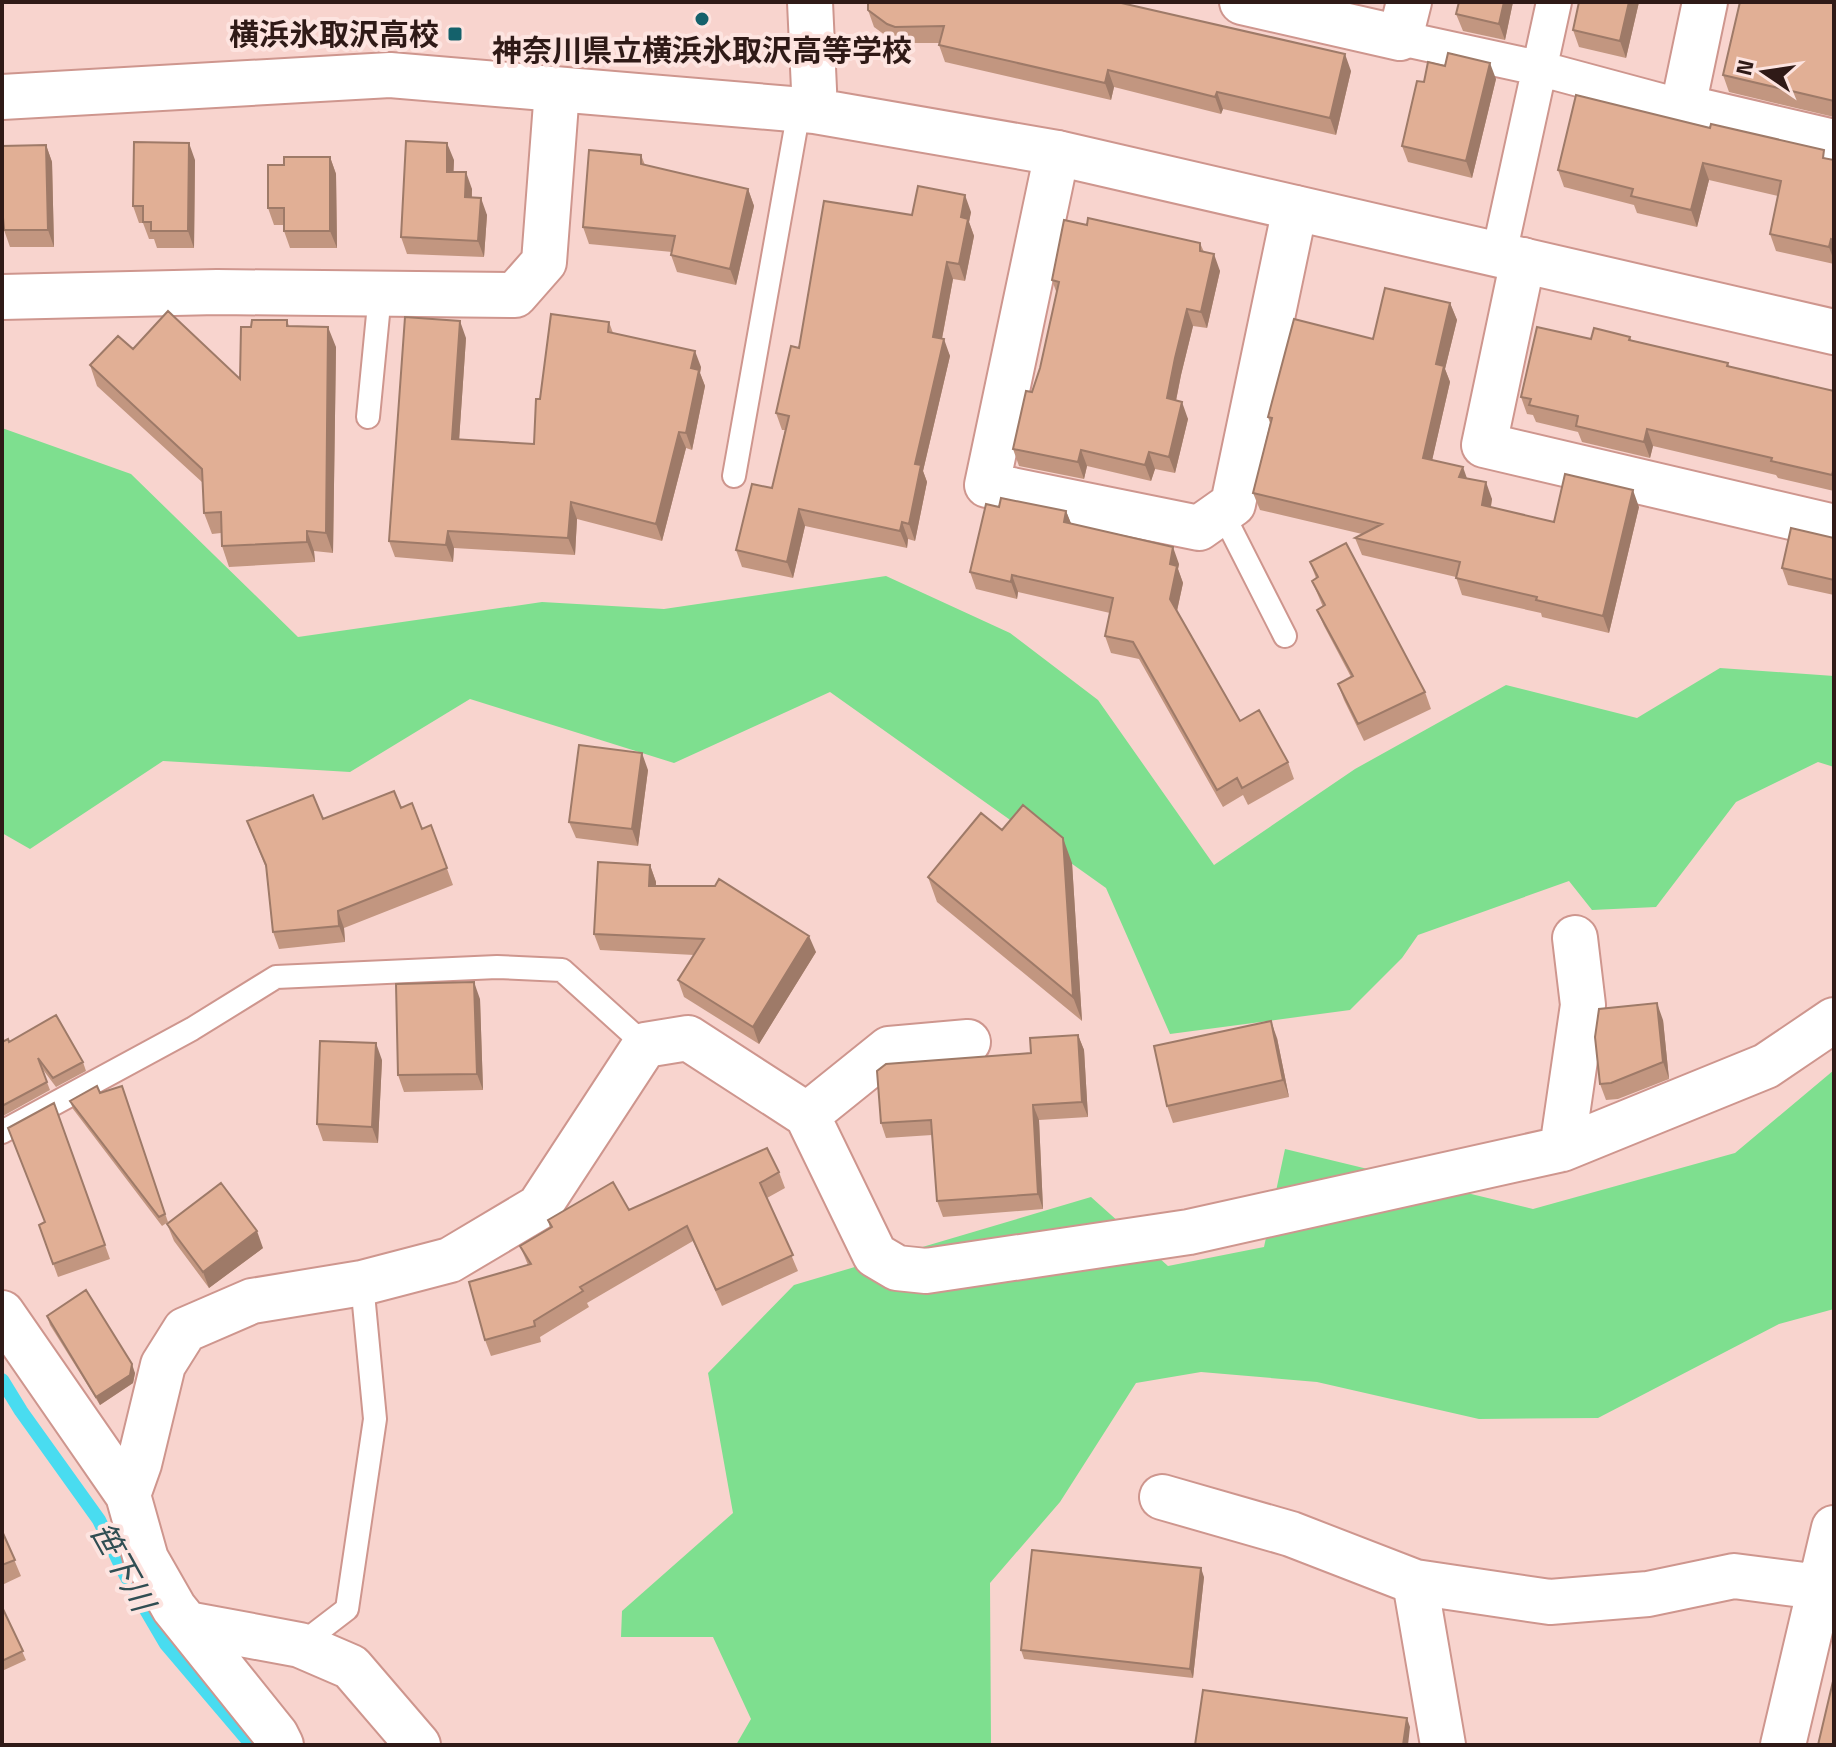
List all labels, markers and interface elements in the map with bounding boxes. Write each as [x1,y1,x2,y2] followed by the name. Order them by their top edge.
[693,10,711,28] marker: 神奈川県立横浜氷取沢高等学校
[229,11,439,57] place label: 横浜氷取沢高校
[446,25,464,43] marker: 横浜氷取沢高校
[492,27,912,73] place label: 神奈川県立横浜氷取沢高等学校
[1724,32,1804,112] north arrow
[1726,56,1763,79] text: N
[79,1512,169,1622] water label: 笹下川

